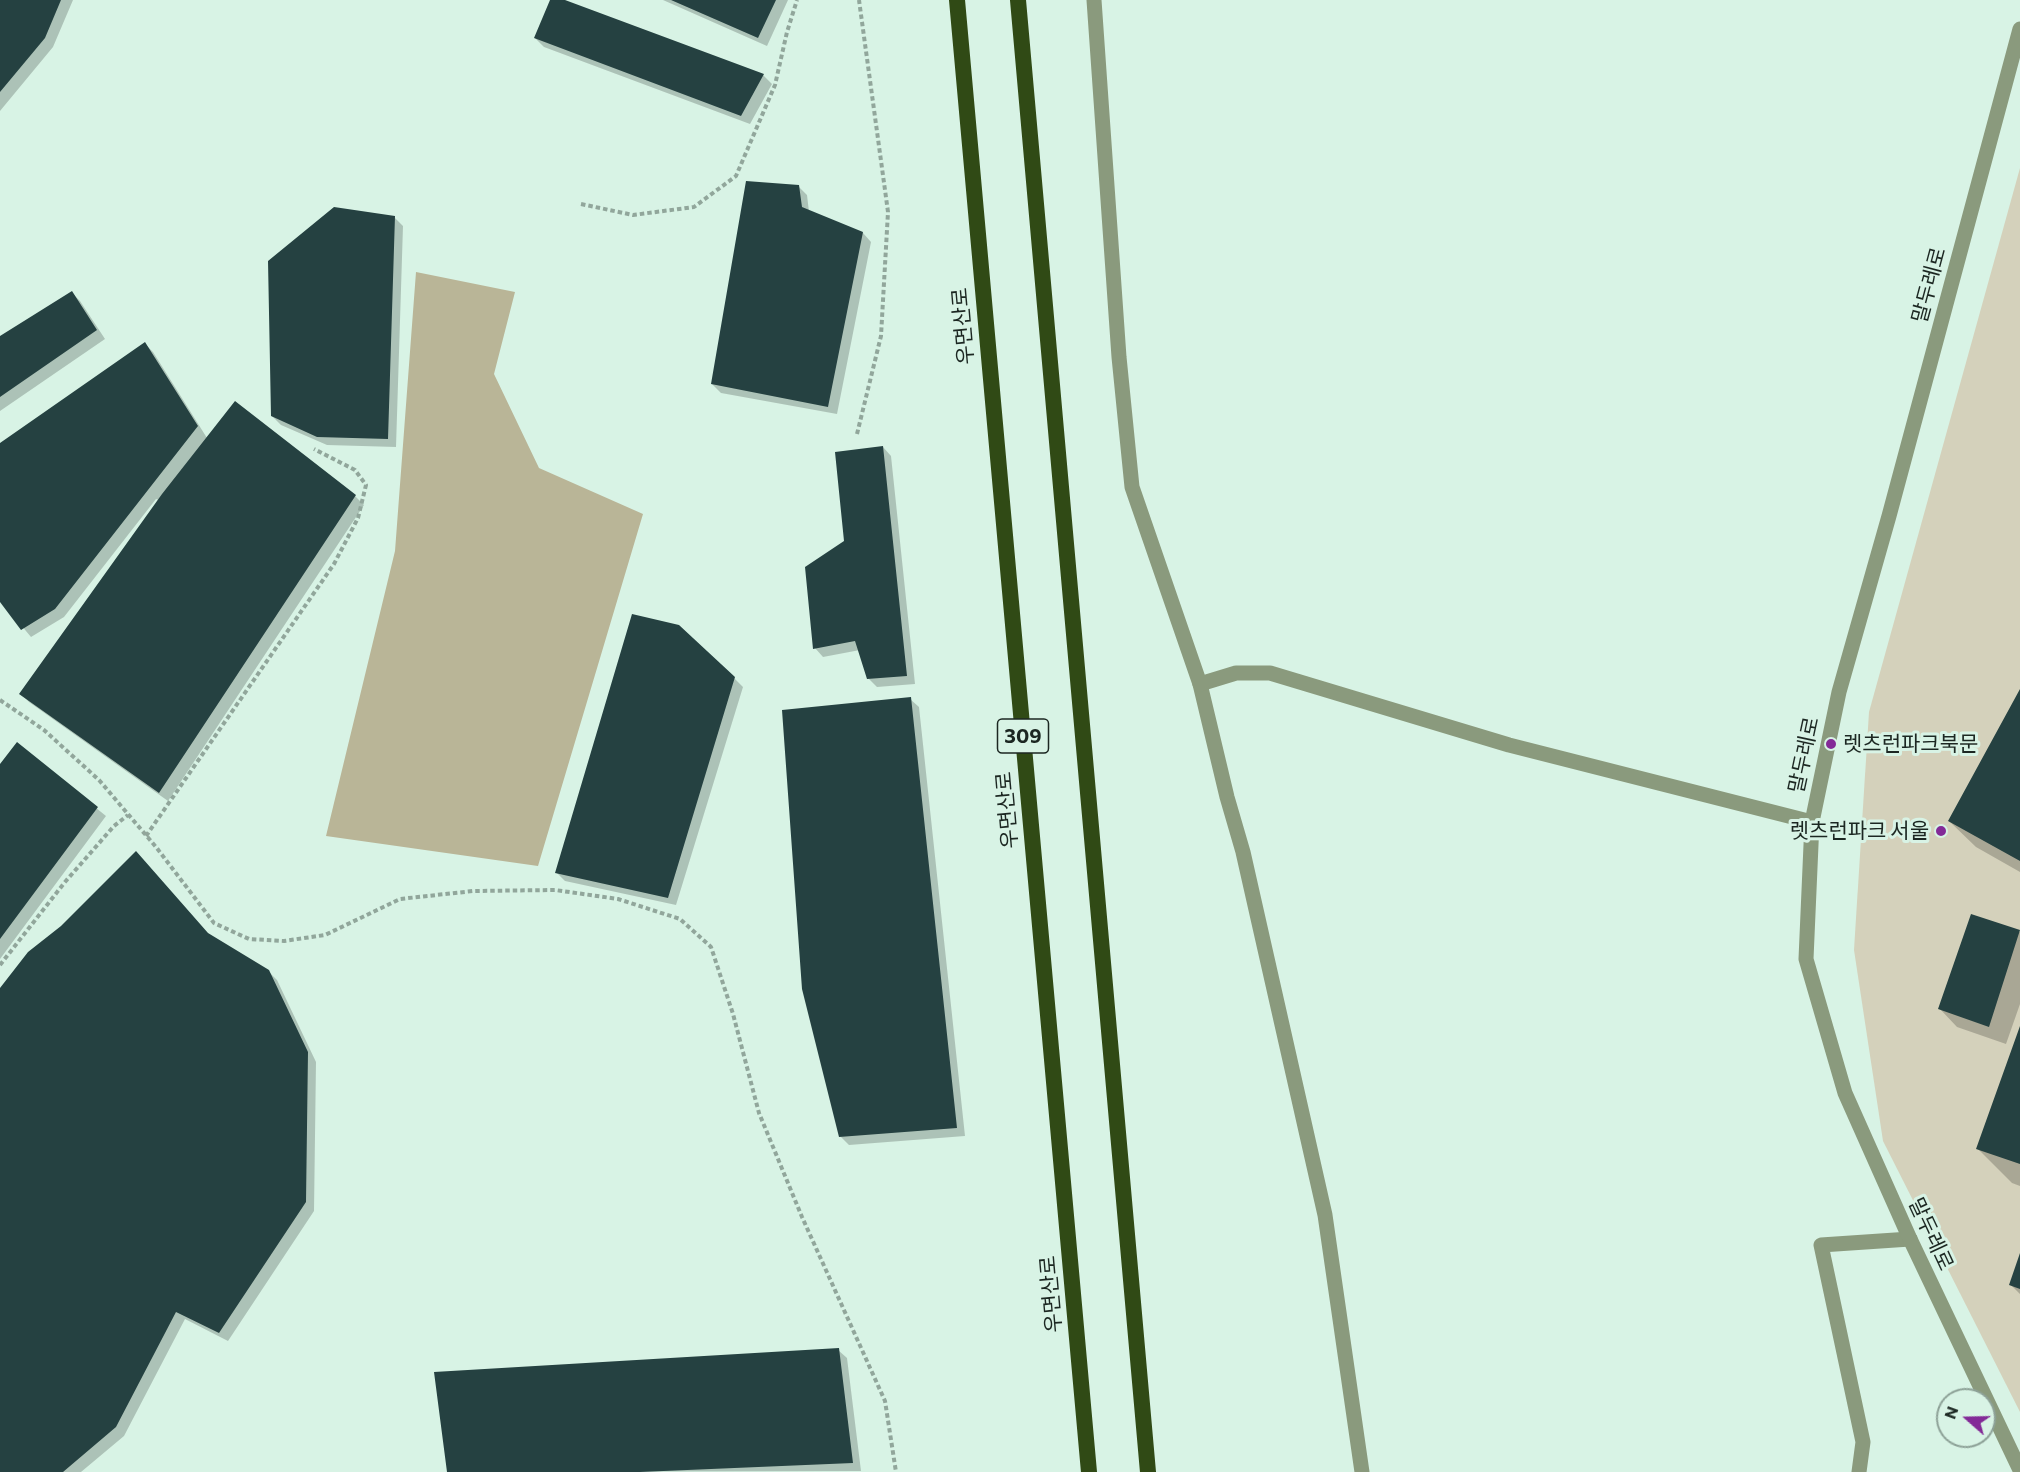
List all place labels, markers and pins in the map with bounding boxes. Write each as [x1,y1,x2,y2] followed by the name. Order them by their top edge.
[1843,731,1978,757] place label: 렛츠런파크북문
[1824,737,1838,751] marker: 렛츠런파크북문
[1790,818,1929,844] place label: 렛츠런파크 서울
[1934,824,1948,838] marker: 렛츠런파크 서울

